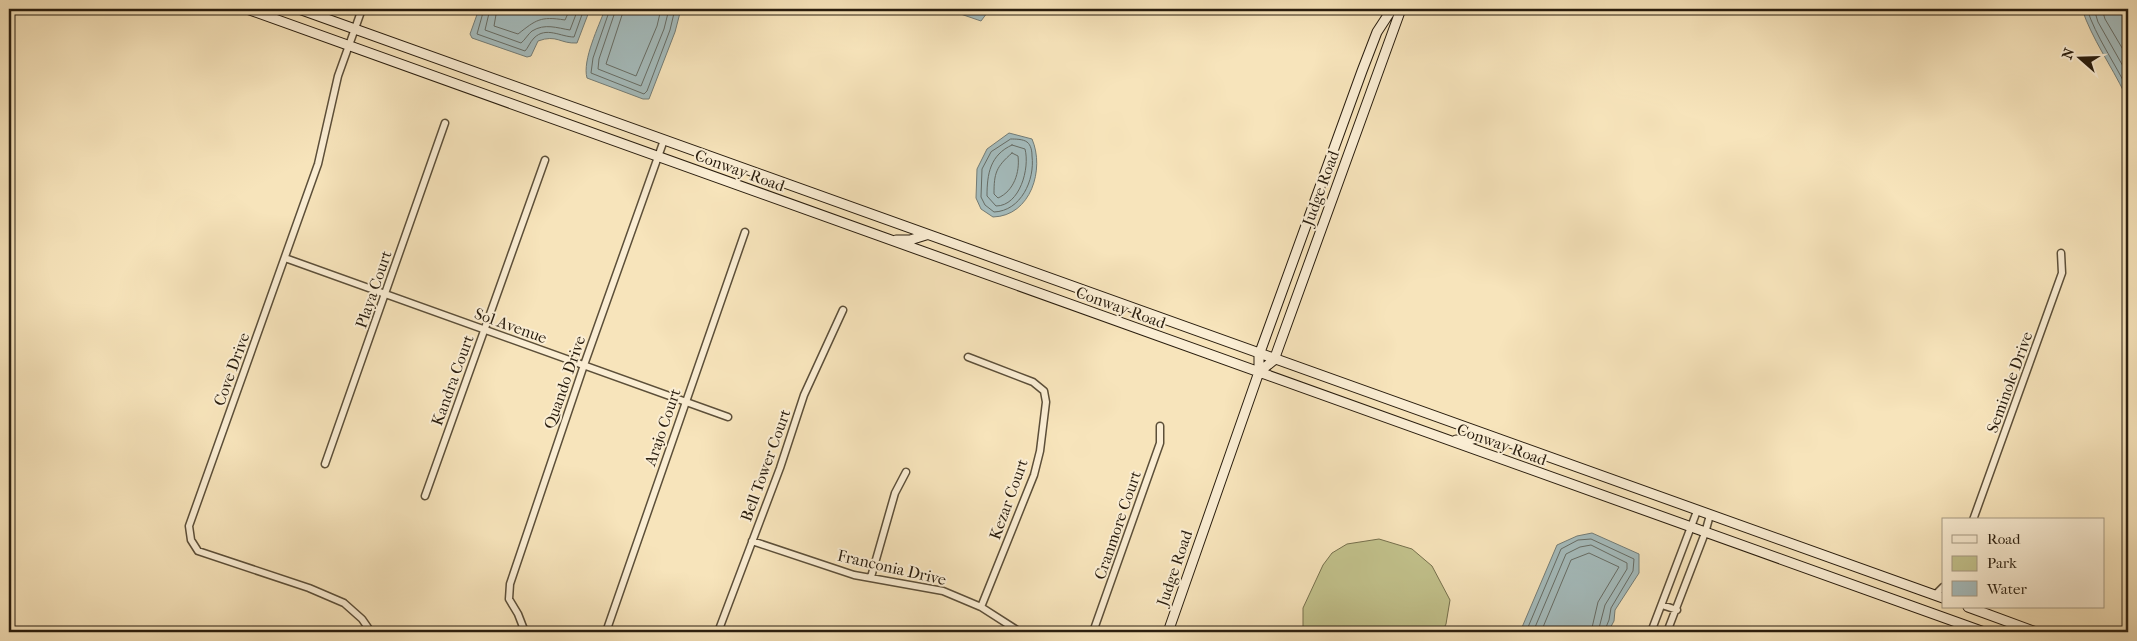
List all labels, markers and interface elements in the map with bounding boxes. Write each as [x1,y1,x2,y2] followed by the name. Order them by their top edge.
[2054,32,2104,82] north arrow
[2058,45,2078,62] text: N
[692,145,788,196] street label: Conway Road
[1297,148,1343,230] street label: Judge Road
[351,248,396,330] street label: Playa Court
[1073,282,1169,333] street label: Conway Road
[472,304,550,347] street label: Sol Avenue
[1982,329,2037,435] street label: Seminole Drive
[209,330,254,408] street label: Cove Drive
[427,332,478,428] street label: Kandra Court
[540,333,589,431] street label: Quando Drive
[640,386,685,469] street label: Arajo Court
[736,406,795,524] street label: Bell Tower Court
[1454,419,1550,470] street label: Conway Road
[985,456,1032,542] street label: Kezar Court
[1090,468,1145,582] street label: Cranmore Court
[1942,518,2104,608] legend
[1152,527,1196,610] street label: Judge Road
[1987,530,2021,548] text: Road
[836,546,948,589] street label: Franconia Drive
[1987,554,2017,572] text: Park
[1986,580,2027,598] text: Water

